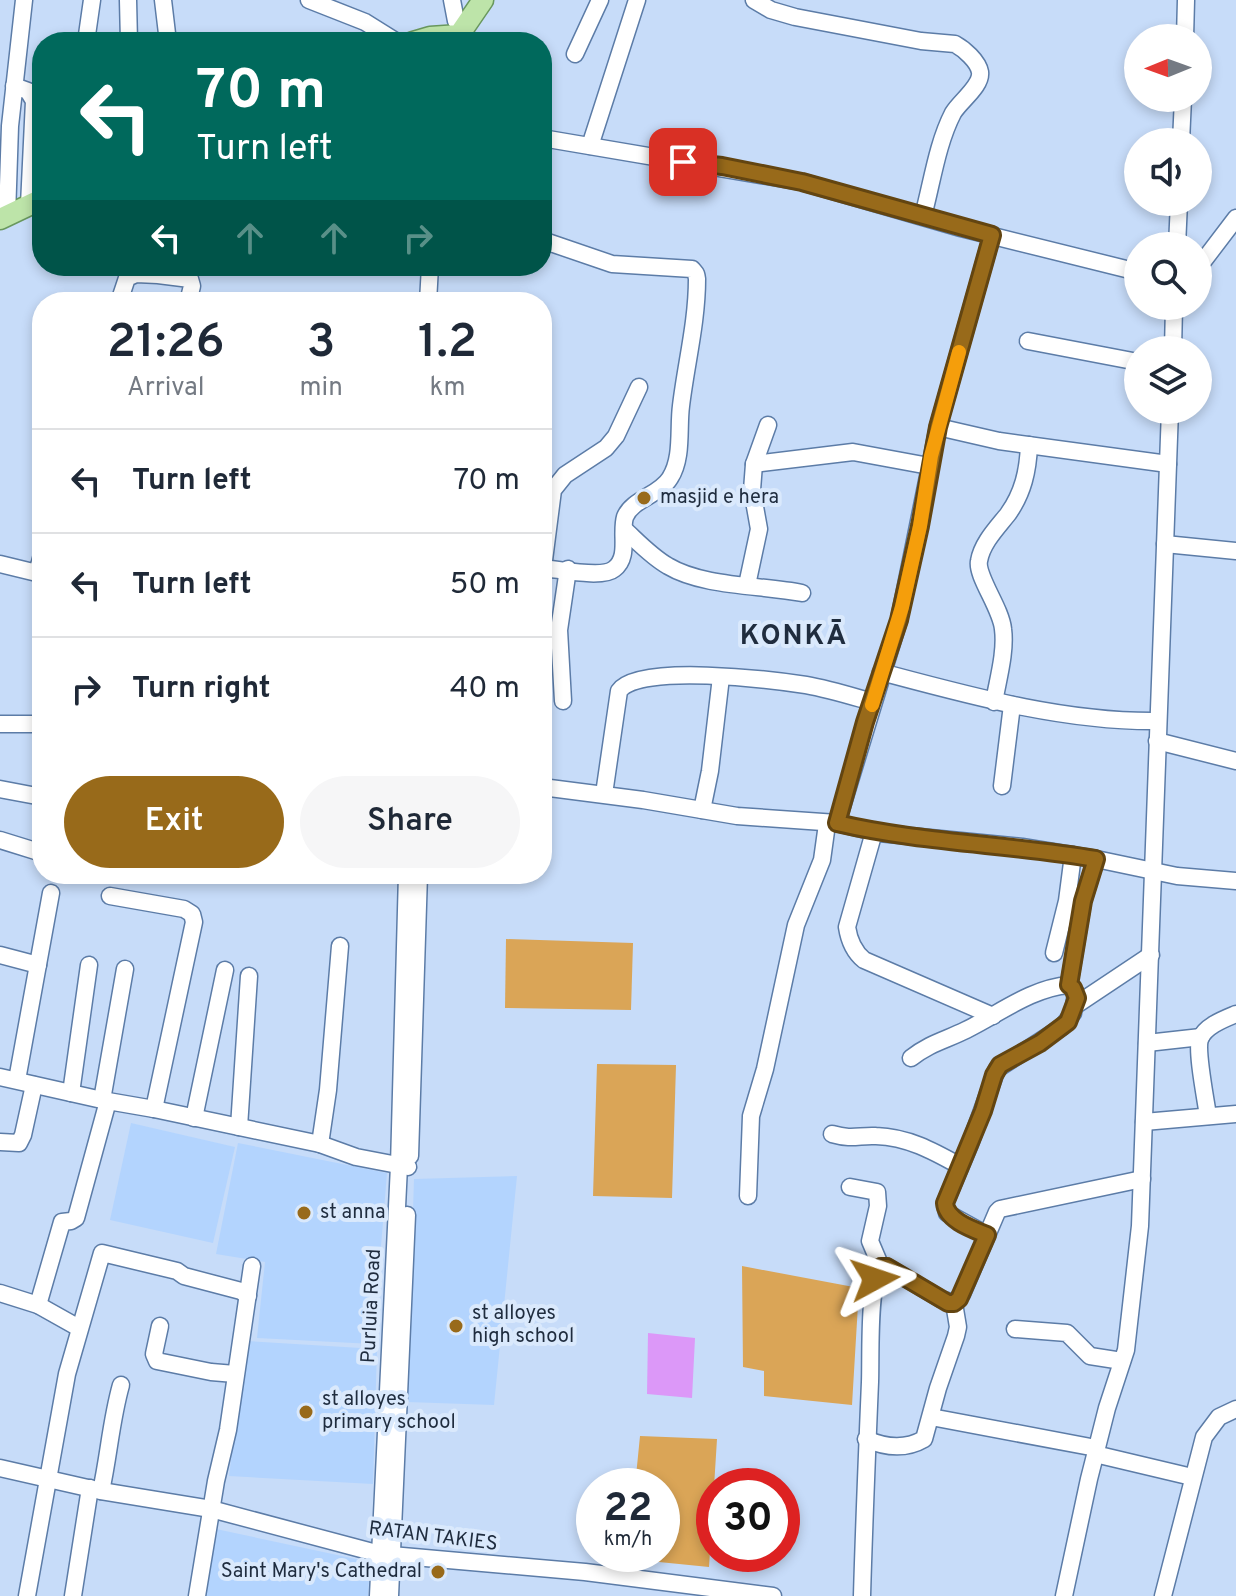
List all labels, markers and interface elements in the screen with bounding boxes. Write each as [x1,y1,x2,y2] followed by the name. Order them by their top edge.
[1124,24,1212,112] north arrow
[1124,24,1212,424] map controls
[196,58,326,128] text: 70 m
[64,64,168,168] icon: left
[196,127,333,173] text: Turn left
[649,128,717,196] pin
[1124,128,1212,216] button: sound
[661,140,705,184] icon: arrive
[144,216,188,260] icon: left
[228,216,272,260] icon: ahead
[312,216,356,260] icon: ahead
[396,216,440,260] icon: right
[1124,232,1212,320] button: search
[107,314,225,374] text: 21:26
[307,314,336,374] text: 3
[418,314,477,374] text: 1.2
[1124,336,1212,424] button: layers
[127,372,205,405] text: Arrival
[300,372,343,405] text: min
[429,372,465,405] text: km
[64,459,108,503] icon: left
[132,463,252,500] text: Turn left
[454,463,520,500] text: 70 m
[660,485,779,511] place label: masjid e hera
[635,489,653,507] marker: masjid e hera
[64,563,108,607] icon: left
[132,567,252,604] text: Turn left
[450,567,520,604] text: 50 m
[740,619,848,655] district label: KONKĀ
[64,667,108,711] icon: right
[132,671,270,708] text: Turn right
[450,671,520,708] text: 40 m
[64,776,284,868] button: Exit
[300,776,520,868] button: Share
[320,1200,386,1226] place label: st anna
[295,1204,313,1222] marker: st anna
[833,1237,917,1321] position arrow
[356,1248,388,1364] street label: Purluia Road
[472,1301,574,1350] place label: st alloyes high school
[447,1317,465,1335] marker: st alloyes high school
[322,1387,456,1436] place label: st alloyes primary school
[297,1403,315,1421] marker: st alloyes primary school
[696,1468,800,1572] speed limit sign: 30
[604,1485,652,1535] text: 22
[367,1516,499,1558] street label: RATAN TAKIES
[604,1527,652,1553] text: km/h
[221,1559,422,1585] place label: Saint Mary's Cathedral
[429,1563,447,1581] marker: Saint Mary's Cathedral

